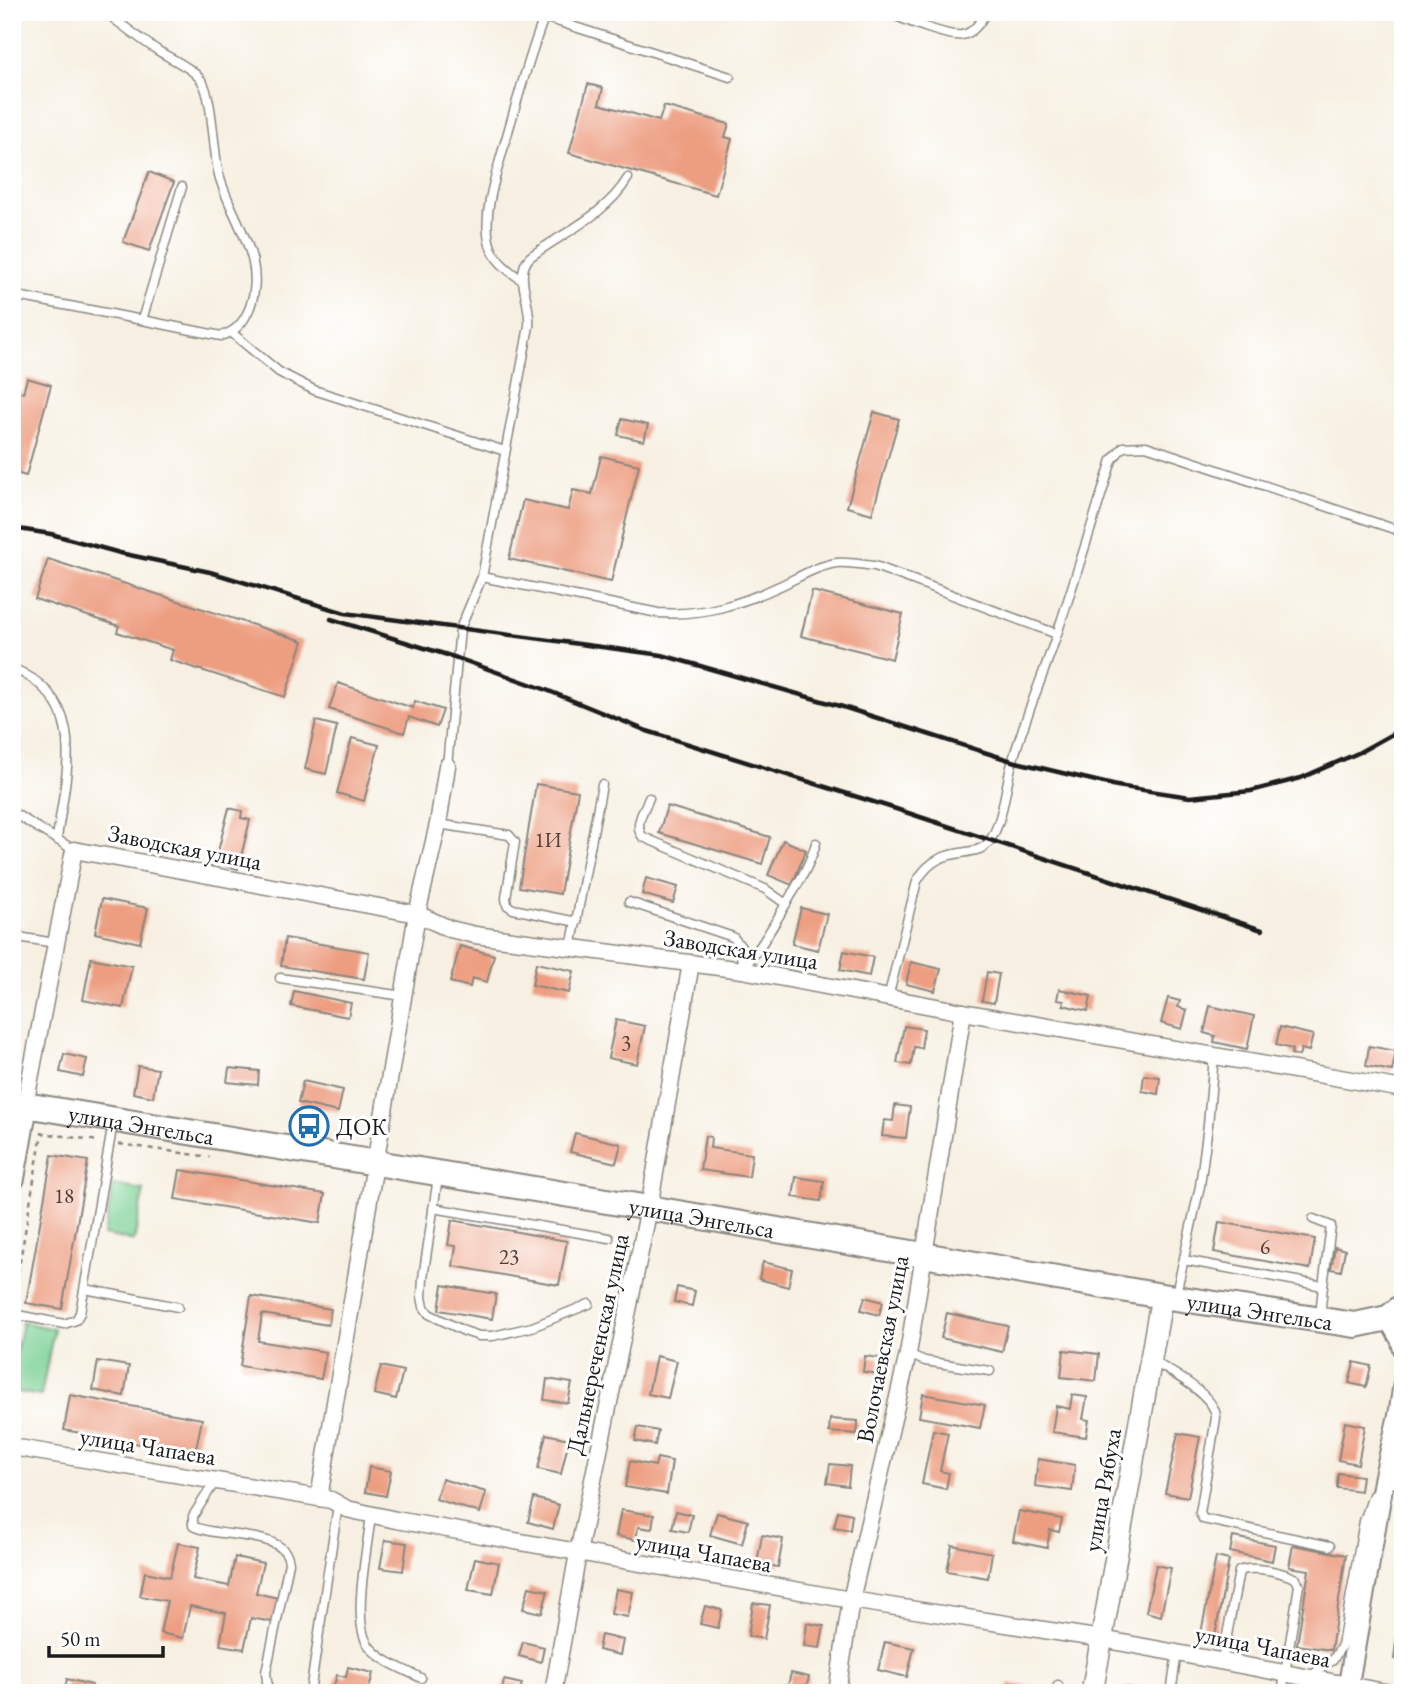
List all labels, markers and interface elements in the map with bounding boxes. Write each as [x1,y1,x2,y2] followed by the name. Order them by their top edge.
[106,817,265,877] street label: Заводская улица
[535,826,562,853] house number: 1И
[662,921,821,977] street label: Заводская улица
[621,1029,631,1056] house number: 3
[66,1097,217,1152] street label: улица Энгельса
[288,1105,330,1147] bus stop icon: ДОК
[336,1111,387,1142] place label: ДОК
[54,1182,74,1209] house number: 18
[627,1189,777,1245] street label: улица Энгельса
[558,1230,636,1457] street label: Дальнереченская улица
[1260,1233,1270,1260] house number: 6
[499,1243,519,1270] house number: 23
[849,1252,915,1445] street label: Волочаевская улица
[1185,1284,1335,1337] street label: улица Энгельса
[78,1420,219,1472] street label: улица Чапаева
[1076,1425,1128,1554] street label: улица Рябуха
[634,1525,775,1579] street label: улица Чапаева
[49,1614,163,1658] scale bar
[1193,1618,1334,1674] street label: улица Чапаева
[60,1625,101,1652] text: 50 m

